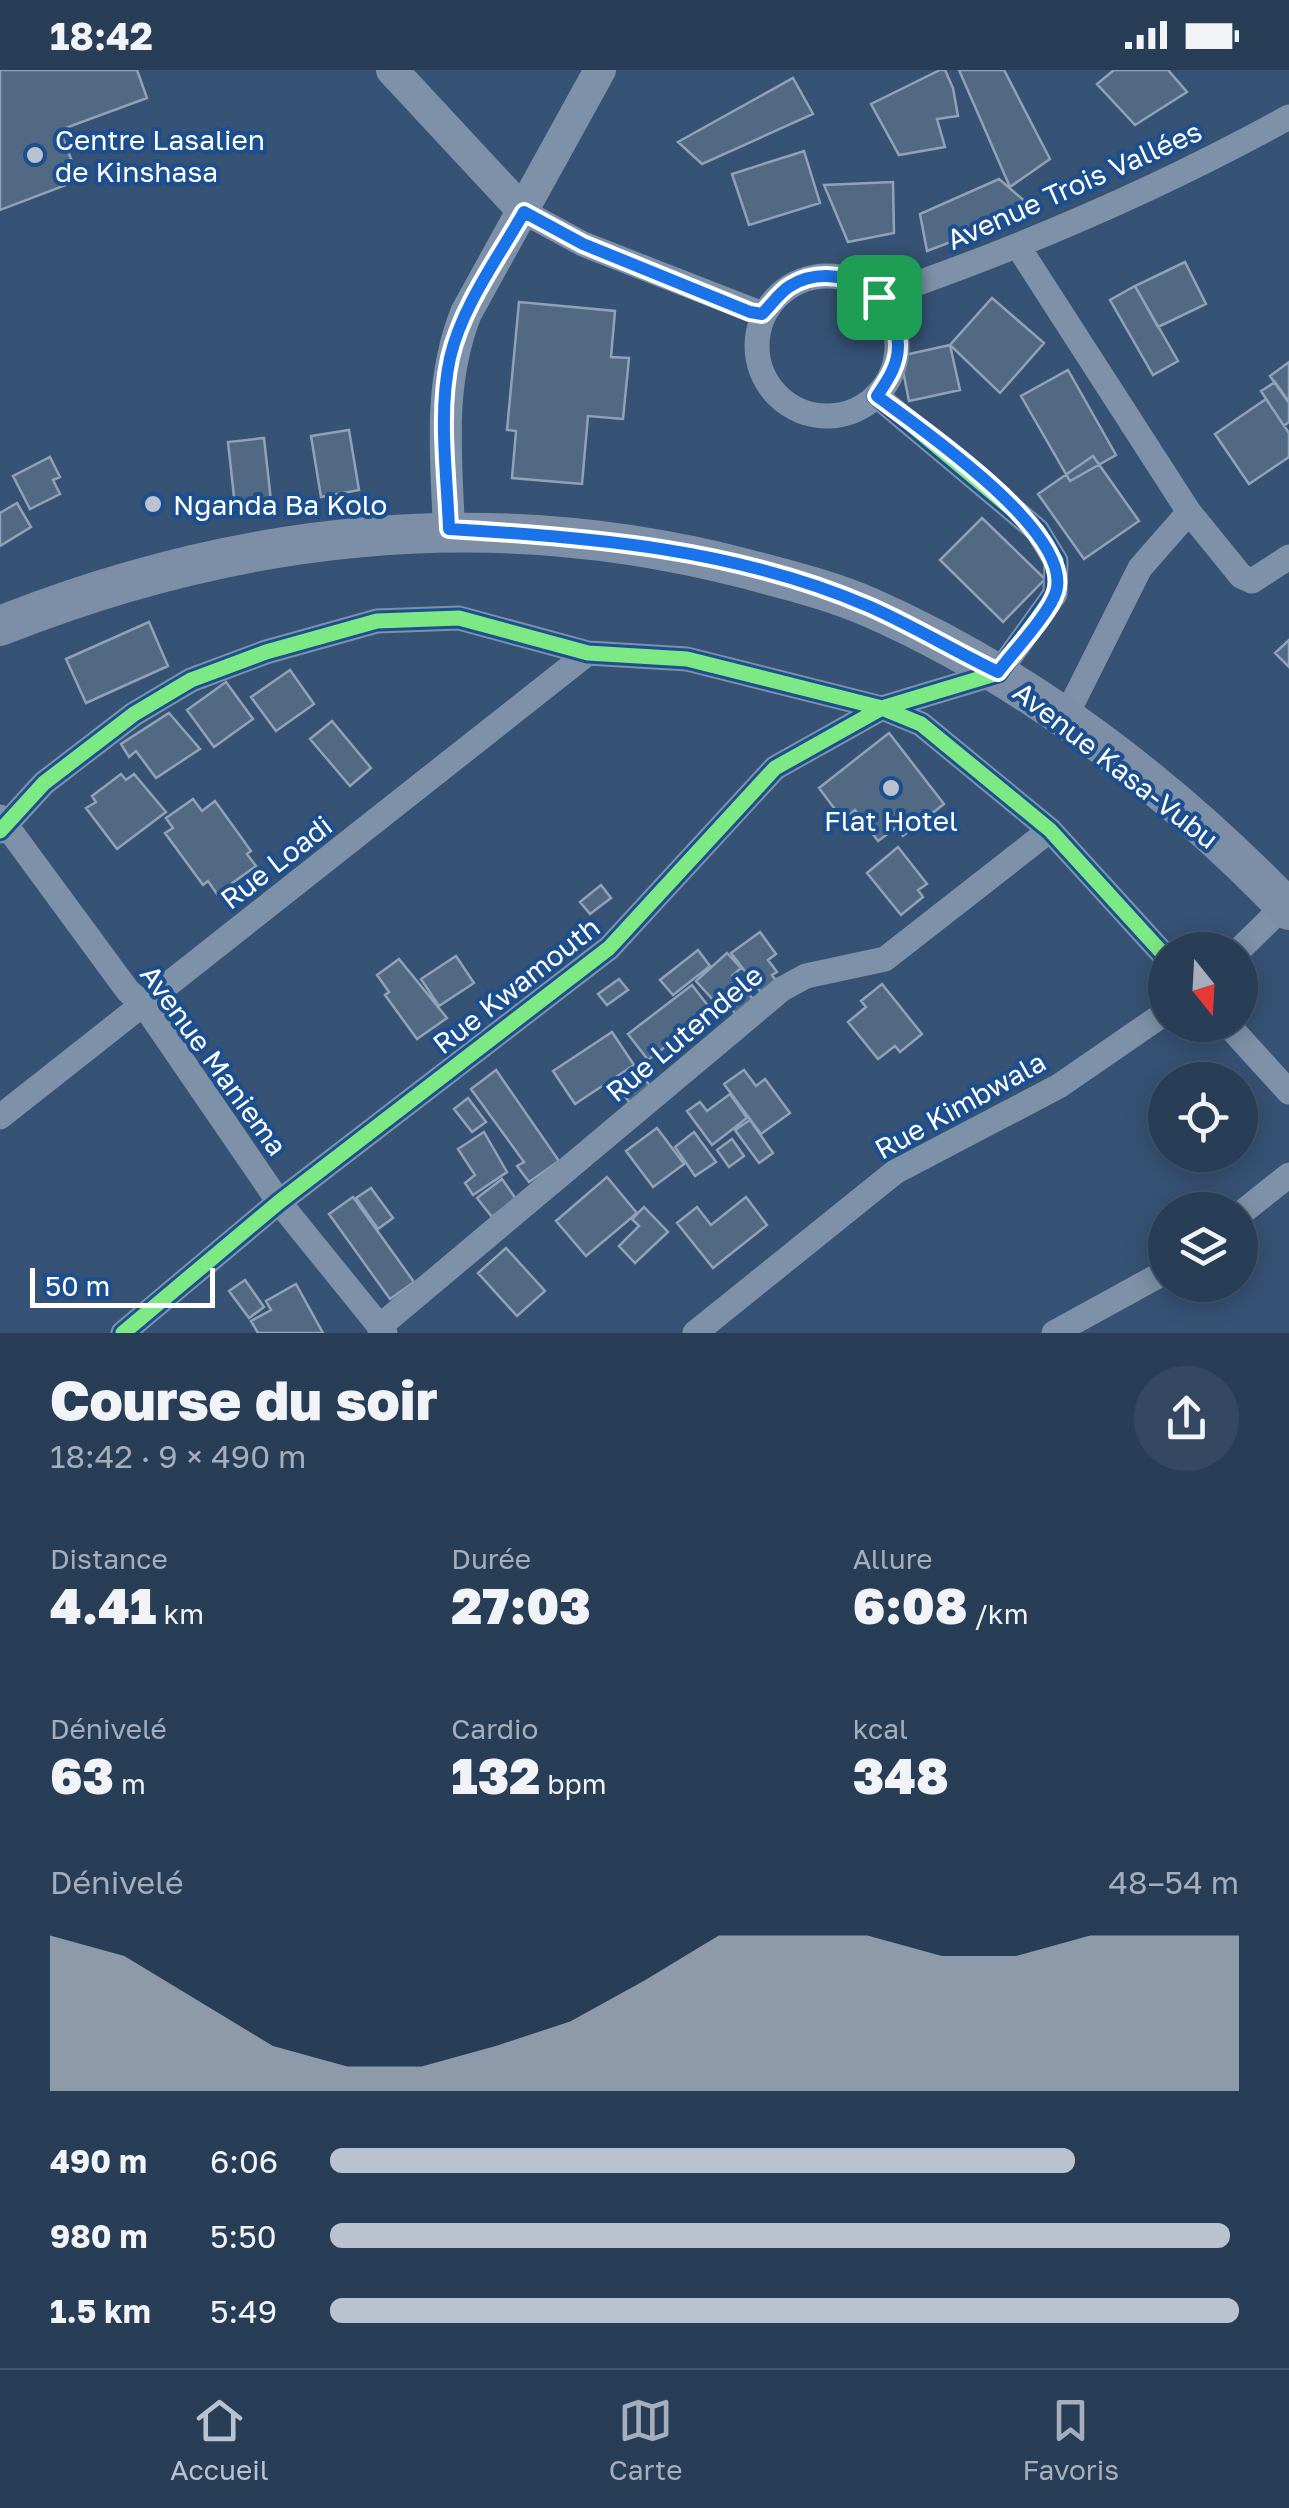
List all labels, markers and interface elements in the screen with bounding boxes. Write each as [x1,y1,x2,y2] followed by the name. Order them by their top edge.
[50,13,153,58] text: 18:42
[942,114,1206,256] street label: Avenue Trois Vallées
[55,123,265,188] place label: Centre Lasalien de Kinshasa
[24,144,46,166] marker: Centre Lasalien de Kinshasa
[837,255,922,340] pin
[852,270,907,325] icon: arrive
[173,488,387,521] place label: Nganda Ba Kolo
[142,493,164,515] marker: Nganda Ba Kolo
[1007,675,1225,855] street label: Avenue Kasa-Vubu
[880,777,902,799] marker: Flat Hotel
[824,804,958,837] place label: Flat Hotel
[214,808,338,916] street label: Rue Loadi
[426,910,606,1060] street label: Rue Kwamouth
[1148,932,1258,1042] north arrow
[1148,932,1258,1302] map controls
[134,958,294,1162] street label: Avenue Maniema
[599,958,769,1108] street label: Rue Lutendele
[869,1045,1051,1165] street label: Rue Kimbwala
[1148,1062,1258,1172] button: locate
[1148,1192,1258,1302] button: layers
[30,1263,215,1308] scale bar
[45,1269,110,1302] text: 50 m
[50,1366,438,1432] text: Course du soir
[1134,1366,1239,1471] button: share
[50,1437,306,1475] text: 18:42 · 9 × 490 m
[50,1542,168,1575] text: Distance
[451,1542,531,1575] text: Durée
[853,1542,933,1575] text: Allure
[50,1575,156,1635] text: 4.41
[451,1575,591,1635] text: 27:03
[853,1575,967,1635] text: 6:08
[156,1597,204,1630] text: km
[967,1597,1028,1630] text: /km
[50,1712,167,1745] text: Dénivelé
[451,1712,538,1745] text: Cardio
[853,1712,908,1745] text: kcal
[50,1745,114,1805] text: 63
[451,1745,540,1805] text: 132
[853,1745,949,1805] text: 348
[114,1767,146,1800] text: m
[540,1767,606,1800] text: bpm
[50,1863,184,1901] text: Dénivelé
[1109,1863,1239,1901] text: 48–54 m
[50,2142,147,2180] text: 490 m
[210,2142,278,2180] text: 6:06
[50,2217,148,2255] text: 980 m
[210,2217,277,2255] text: 5:50
[50,2292,151,2330] text: 1.5 km
[210,2292,277,2330] text: 5:49
[170,2393,269,2486] tab: Accueil
[609,2393,682,2486] tab: Carte
[1022,2393,1119,2486] tab: Favoris

